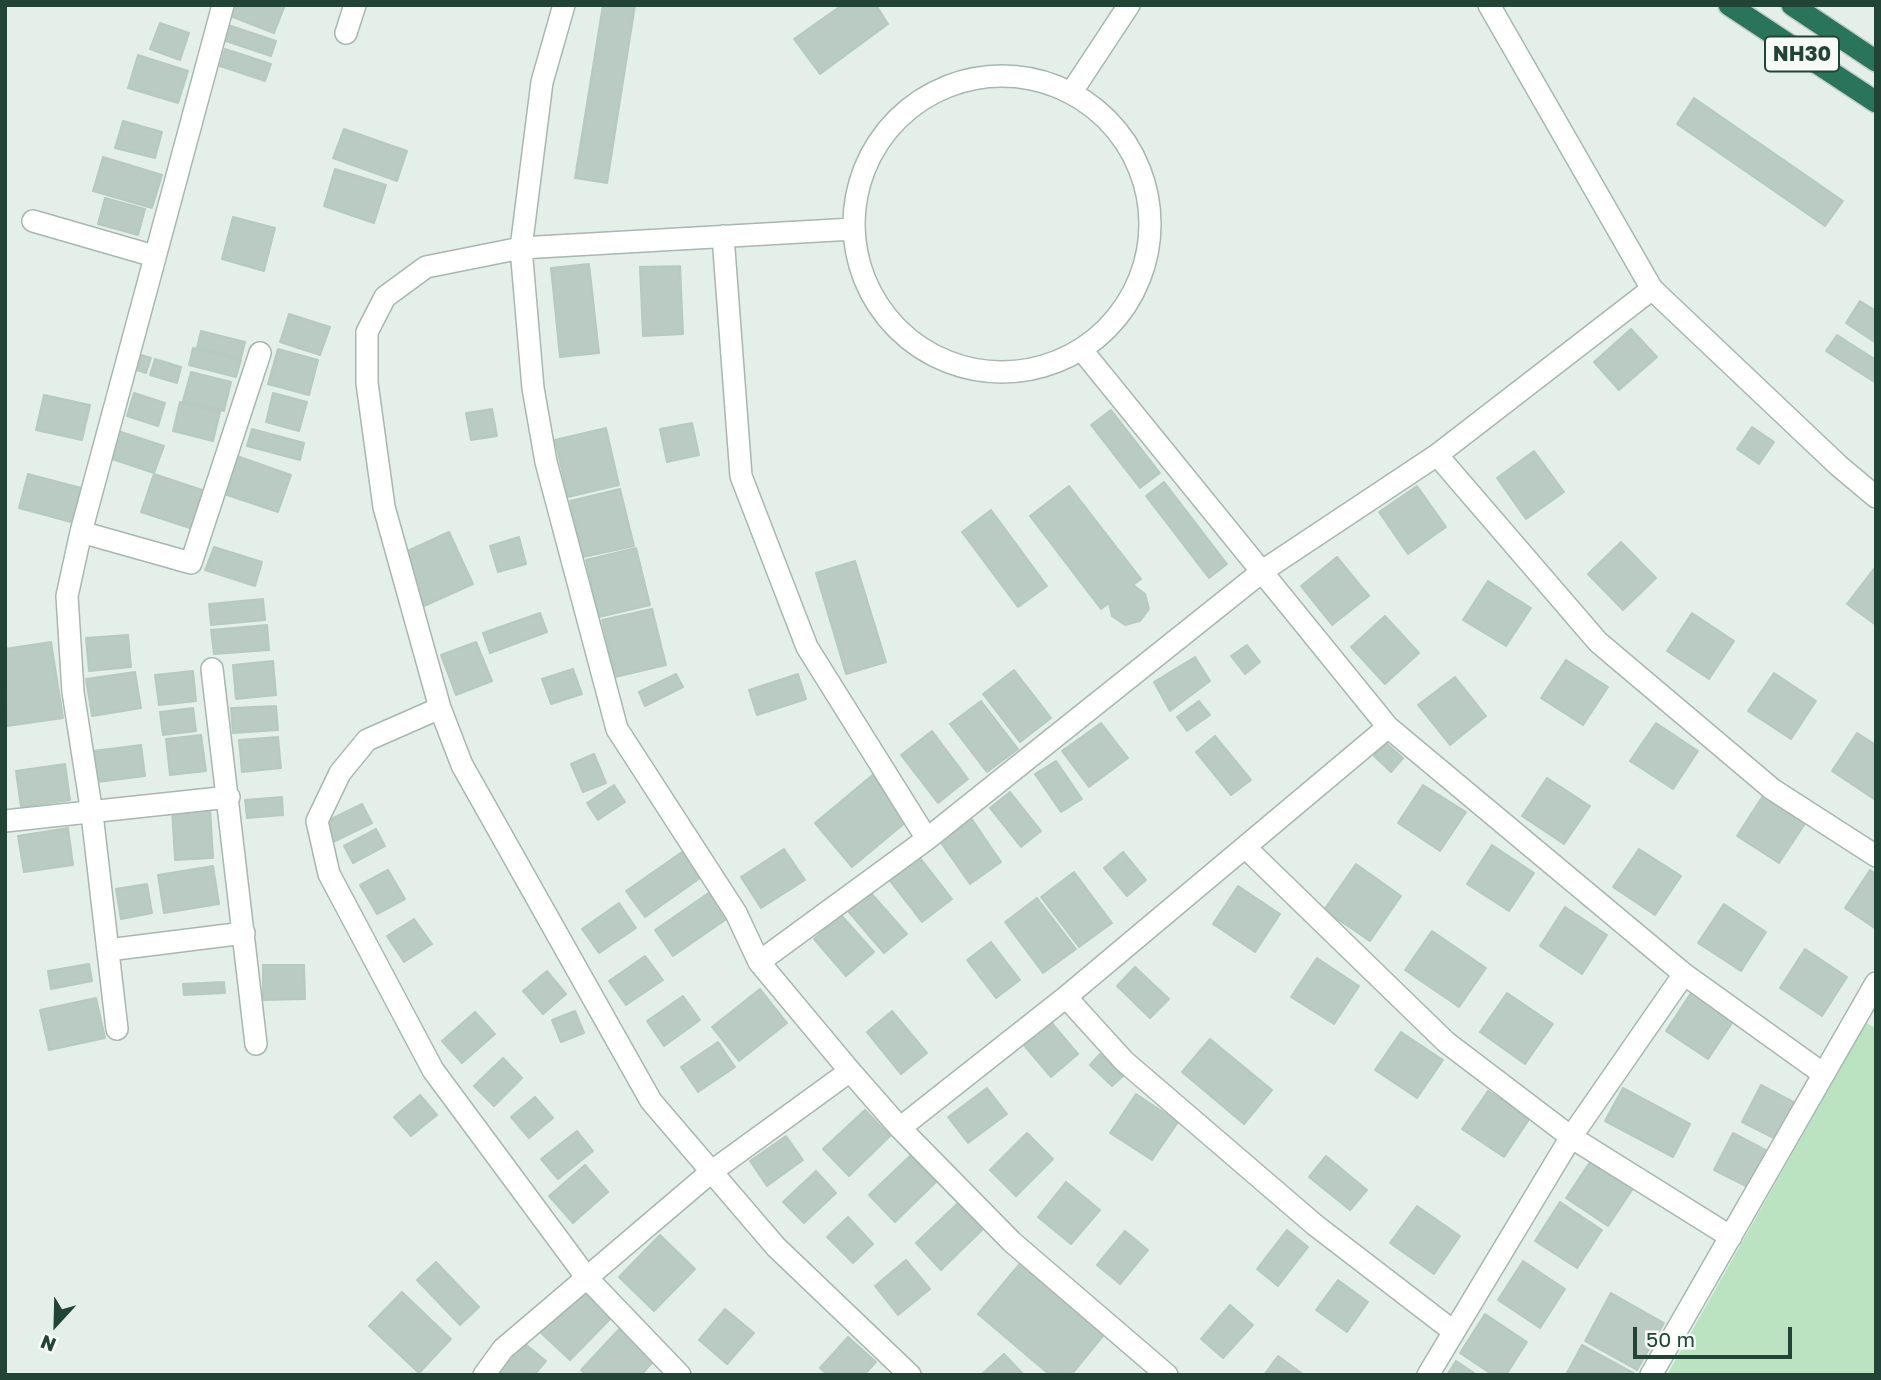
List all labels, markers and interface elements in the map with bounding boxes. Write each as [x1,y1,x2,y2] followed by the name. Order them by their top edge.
[1765,36,1839,72] road number: NH30
[21,1289,91,1359] north arrow
[1636,1314,1795,1358] scale bar
[1646,1326,1695,1352] text: 50 m
[37,1331,59,1357] text: N

